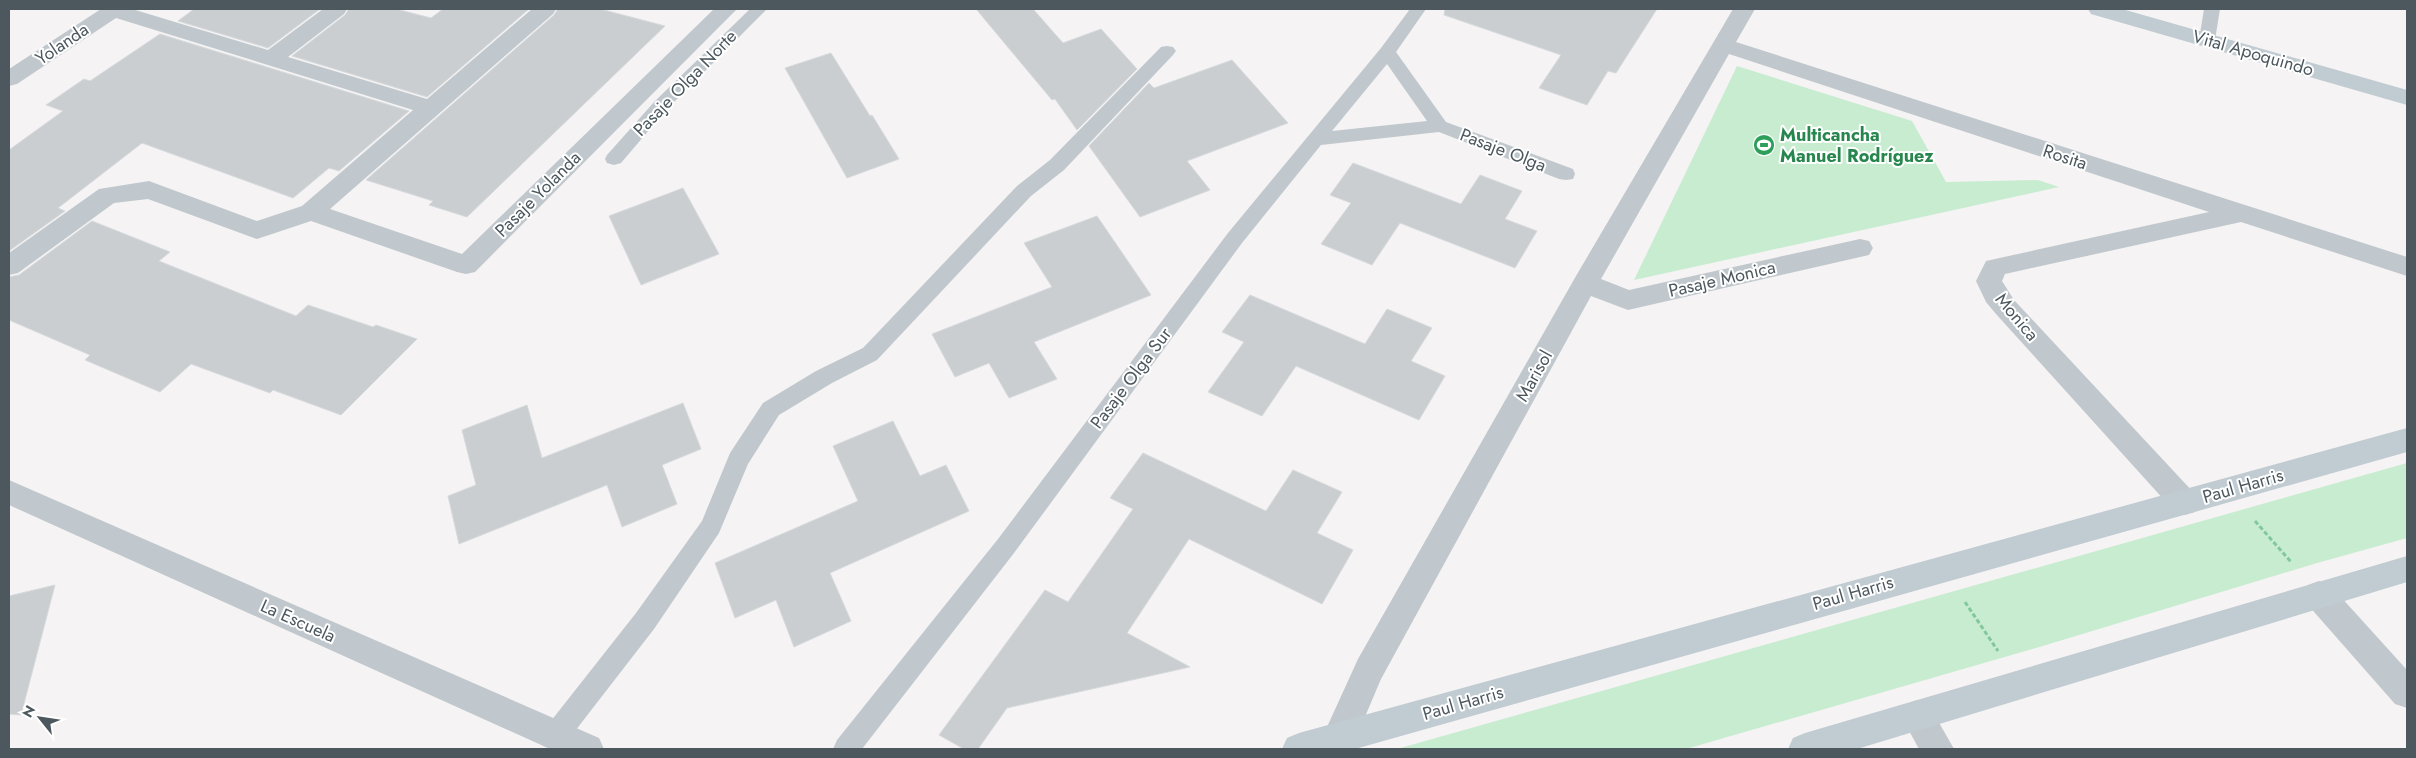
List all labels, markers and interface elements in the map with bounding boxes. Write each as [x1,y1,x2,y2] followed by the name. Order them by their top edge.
[30,17,94,71] street label: Yolanda
[2189,23,2317,83] street label: Vital Apoquindo
[627,24,743,142] street label: Pasaje Olga Norte
[1456,122,1550,178] street label: Pasaje Olga
[1780,122,1934,169] place label: Multicancha Manuel Rodríguez
[1752,133,1776,157] sports icon: Multicancha Manuel Rodríguez
[2040,138,2090,176] street label: Rosita
[489,145,587,243] street label: Pasaje Yolanda
[1666,254,1778,304] street label: Pasaje Monica
[1989,287,2045,347] street label: Monica
[1084,321,1178,434] street label: Pasaje Olga Sur
[1509,346,1559,406] street label: Marisol
[2200,462,2286,510] street label: Paul Harris
[1810,569,1896,617] street label: Paul Harris
[256,593,340,649] street label: La Escuela
[1420,679,1506,727] street label: Paul Harris
[15,693,65,743] north arrow
[17,702,40,721] text: N

